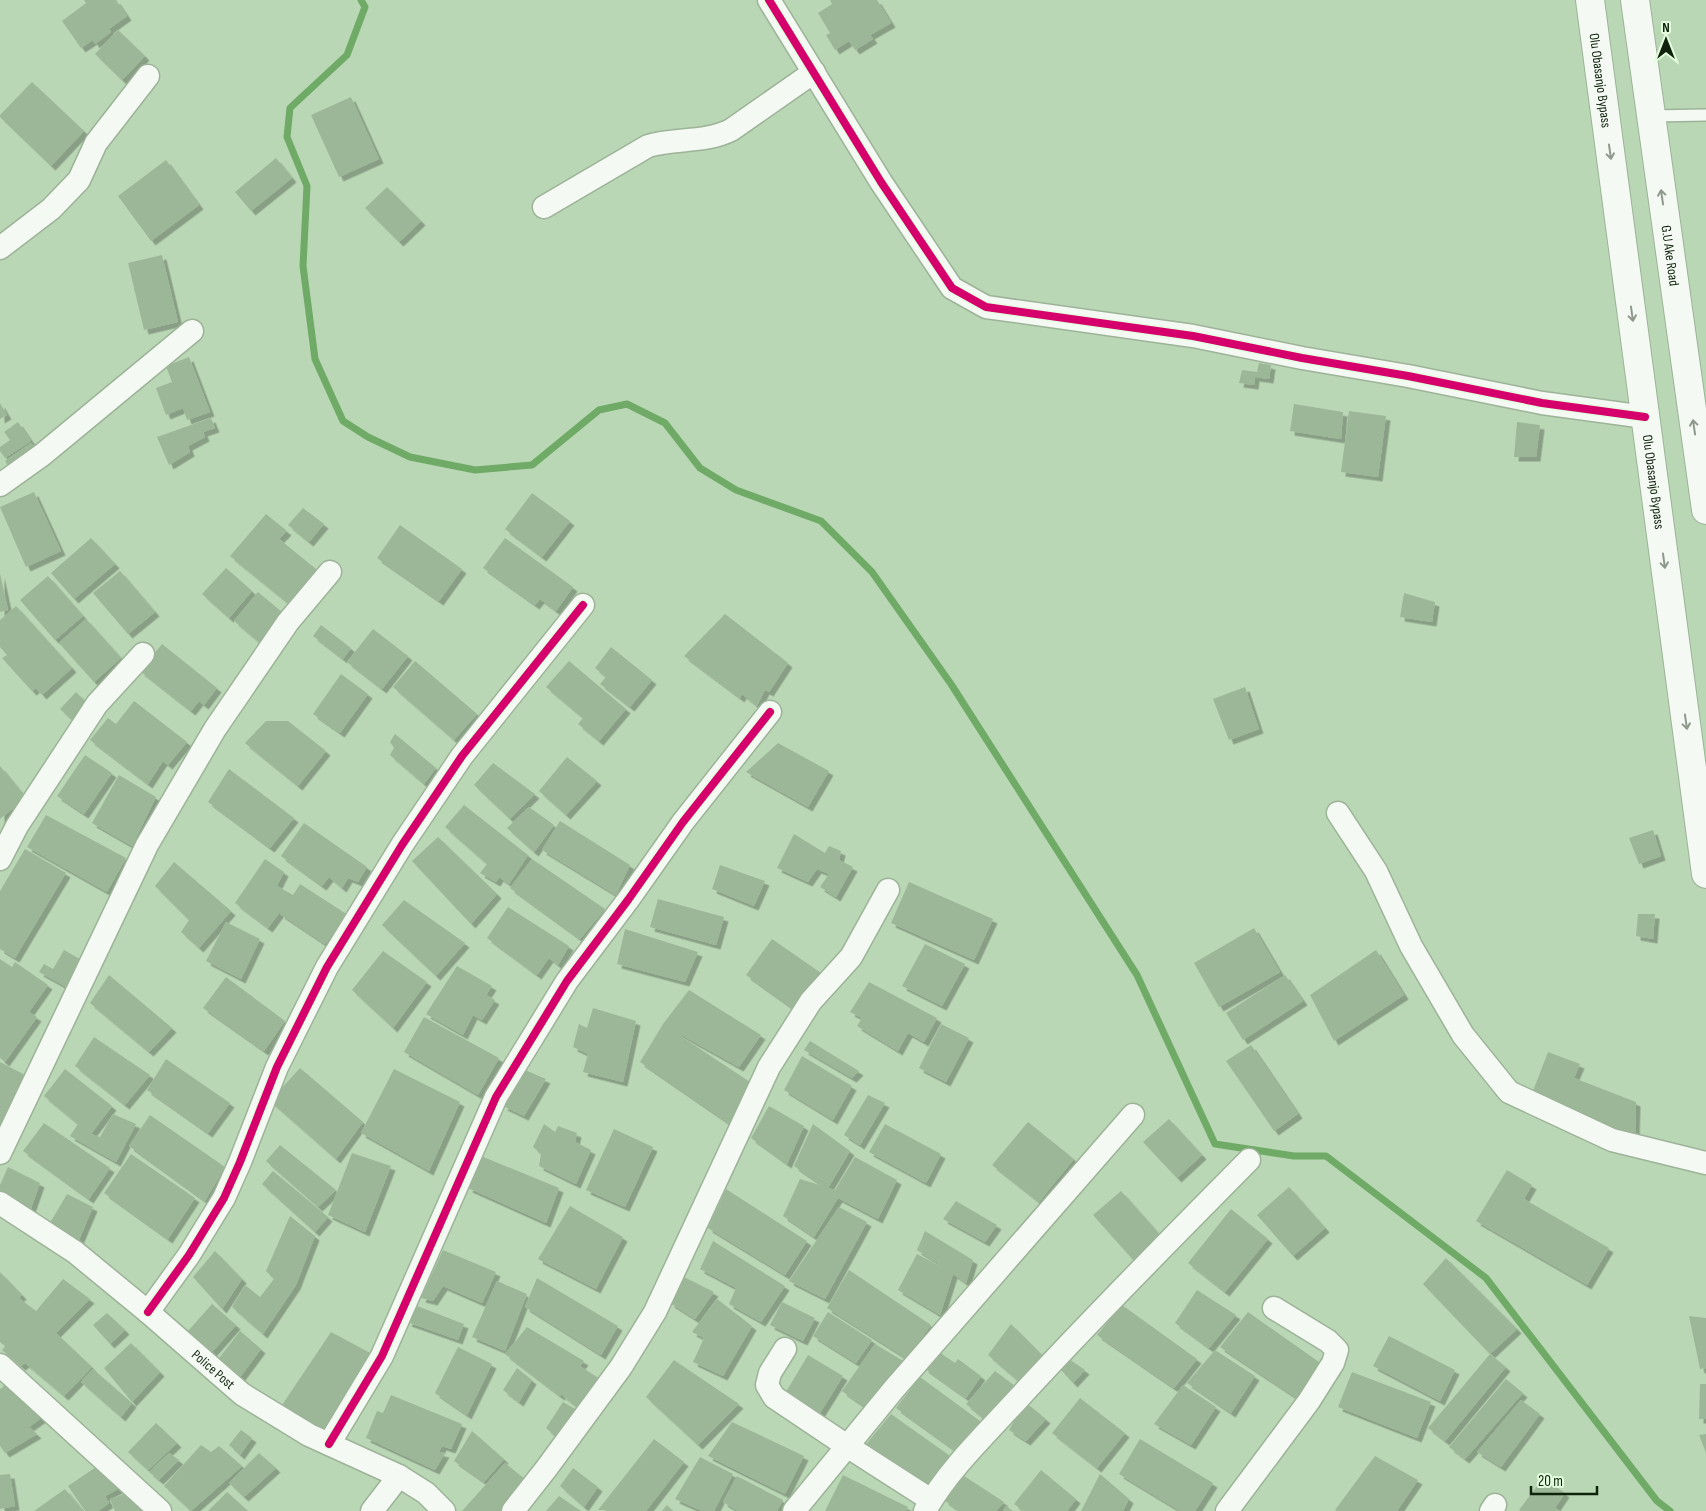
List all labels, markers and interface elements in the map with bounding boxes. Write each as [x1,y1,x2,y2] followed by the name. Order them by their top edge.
[1641,15,1691,65] north arrow
[1662,19,1670,36] text: N
[1585,32,1615,129] street label: Olu Obasanjo Bypass
[1606,144,1616,160] one-way arrow
[1657,189,1667,205] one-way arrow
[1657,224,1683,287] street label: G.U Ake Road
[1627,305,1637,321] one-way arrow
[1689,419,1699,435] one-way arrow
[1639,434,1668,530] street label: Olu Obasanjo Bypass
[1660,553,1670,569] one-way arrow
[1681,714,1691,730] one-way arrow
[188,1346,238,1393] street label: Police Post
[1531,1464,1597,1496] scale bar
[1538,1472,1563,1491] text: 20 m

